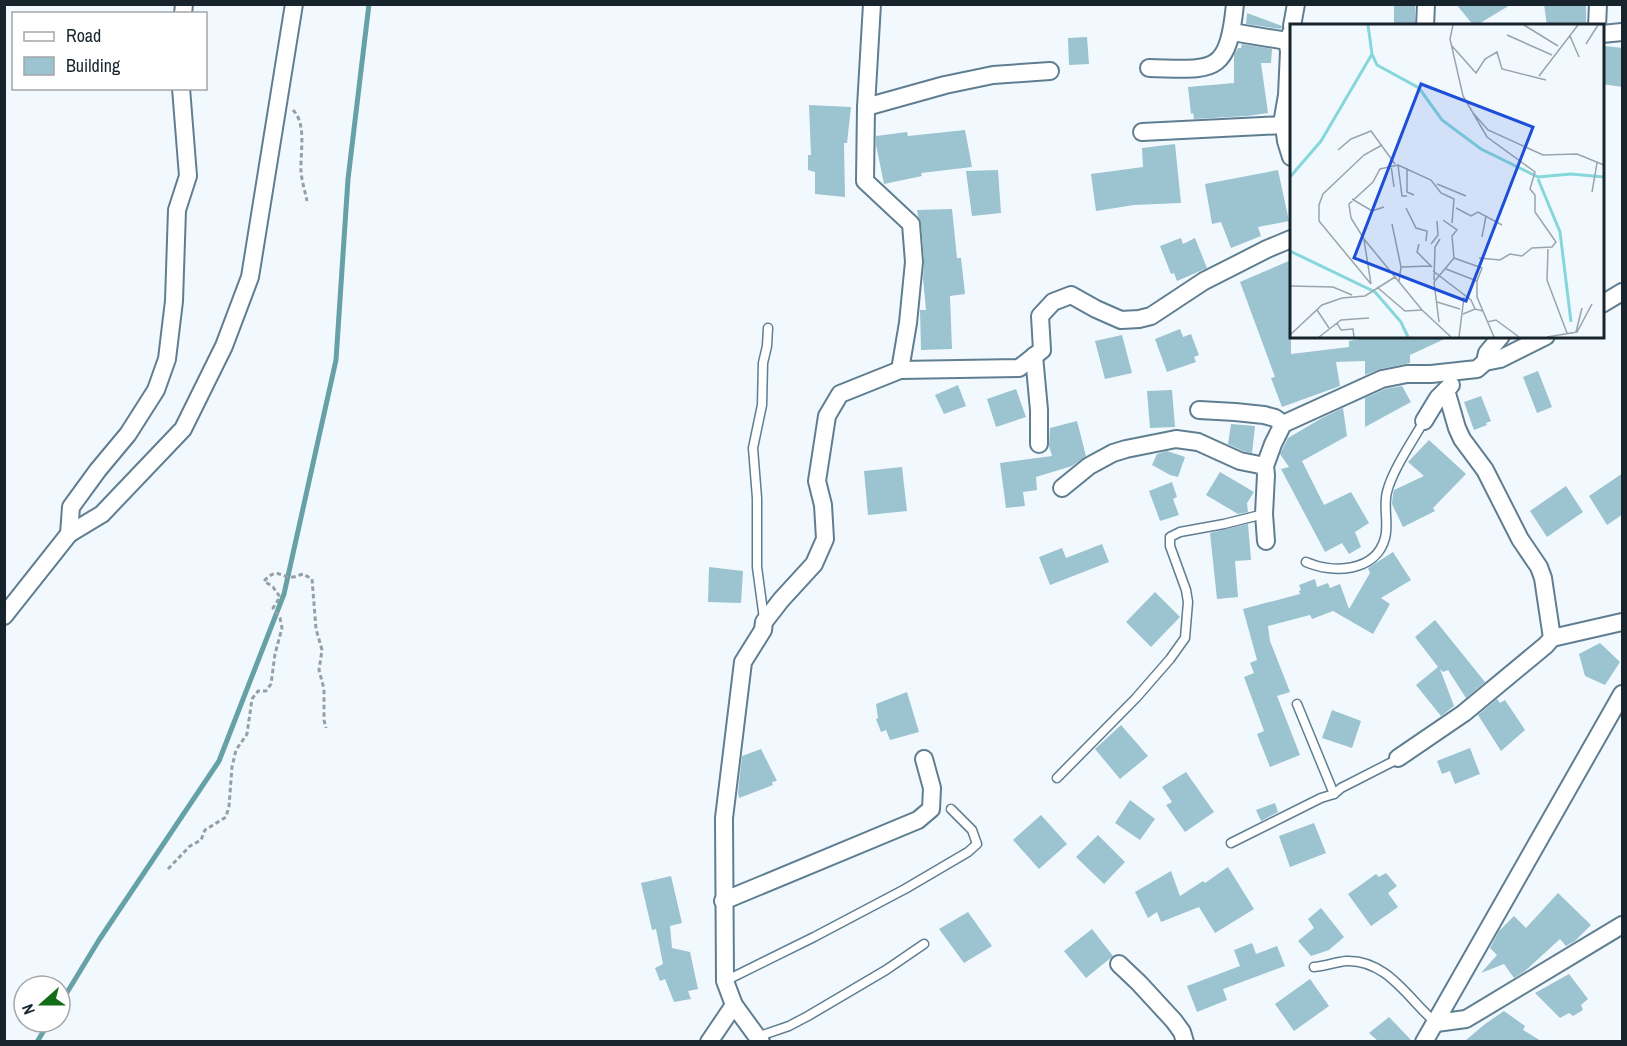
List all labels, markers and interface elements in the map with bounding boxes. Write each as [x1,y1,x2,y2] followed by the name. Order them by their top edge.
[12,12,207,90] legend
[66,23,101,48] text: Road
[1290,24,1603,338] inset map
[66,53,121,78] text: Building
[12,974,72,1034] north arrow
[16,1001,40,1018] text: N

